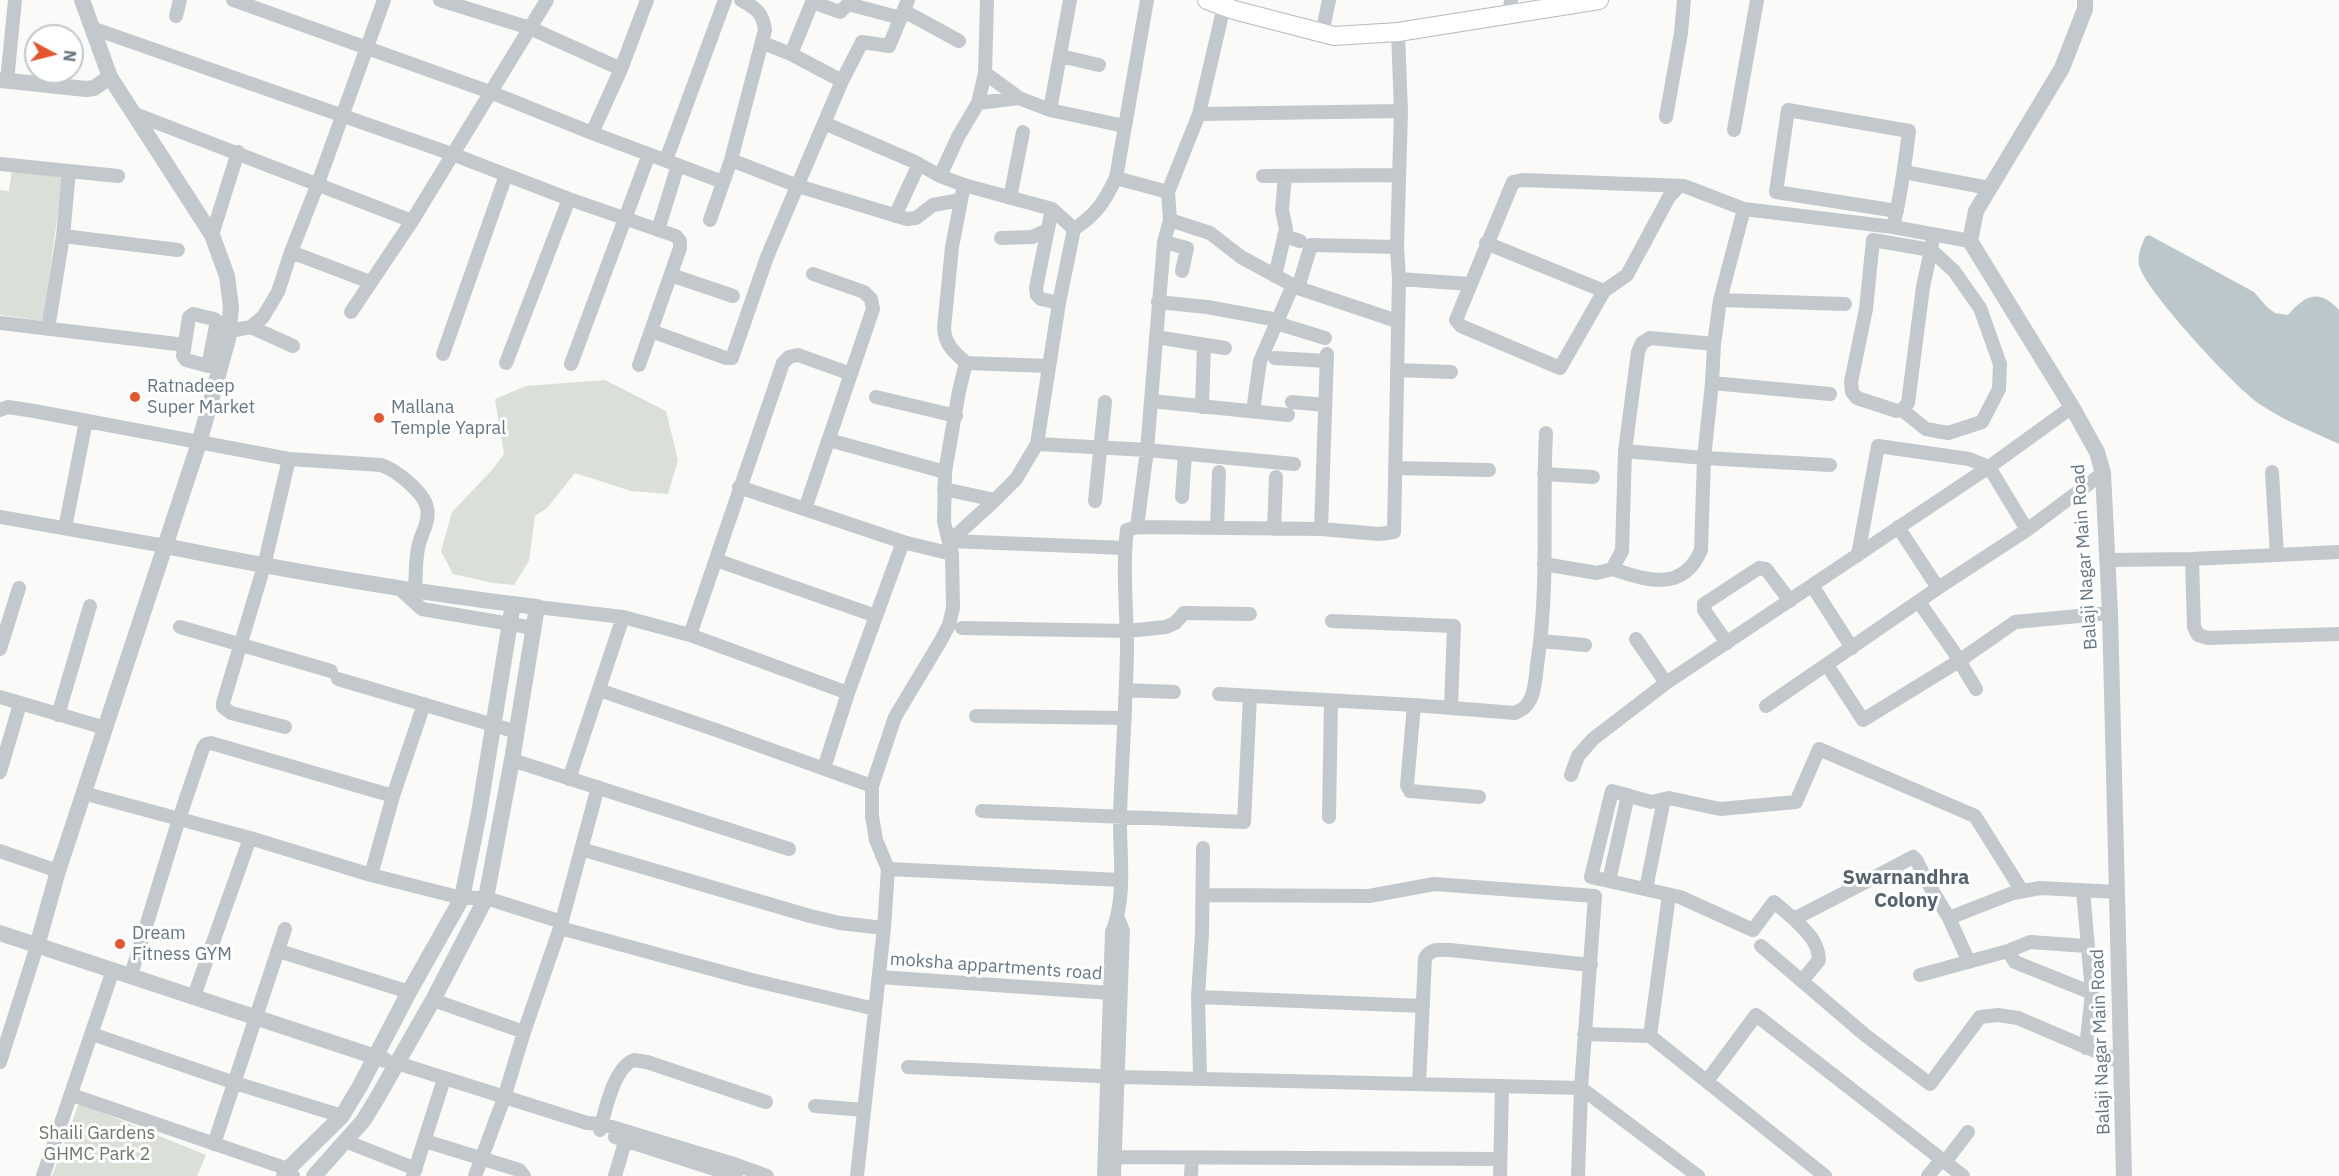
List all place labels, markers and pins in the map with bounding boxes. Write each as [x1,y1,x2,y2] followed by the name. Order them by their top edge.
[147,376,255,418] place label: Ratnadeep Super Market
[128,390,142,404] marker: Ratnadeep Super Market
[391,397,506,440] place label: Mallana Temple Yapral
[372,411,386,425] marker: Mallana Temple Yapral
[132,923,232,966] place label: Dream Fitness GYM
[113,937,127,951] marker: Dream Fitness GYM

